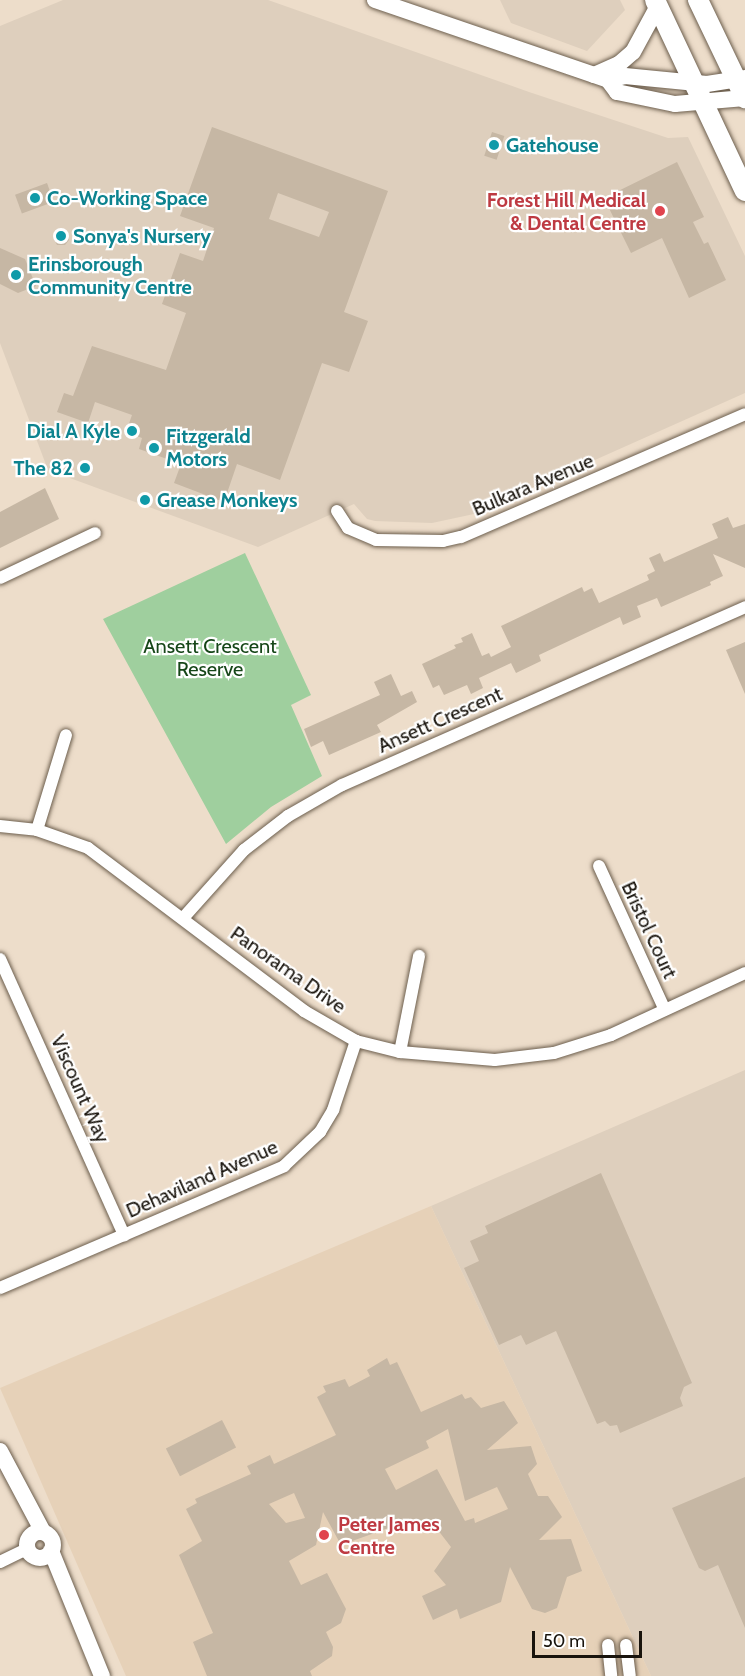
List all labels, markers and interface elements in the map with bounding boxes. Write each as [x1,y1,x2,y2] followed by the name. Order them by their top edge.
[506,133,598,157] place label: Gatehouse
[487,138,501,152] marker: Gatehouse
[47,186,207,210] place label: Co-Working Space
[487,188,646,235] place label: Forest Hill Medical & Dental Centre
[28,191,42,205] marker: Co-Working Space
[651,202,669,220] marker: Forest Hill Medical & Dental Centre
[73,224,211,248] place label: Sonya's Nursery
[54,229,68,243] marker: Sonya's Nursery
[28,252,192,299] place label: Erinsborough Community Centre
[9,268,23,282] marker: Erinsborough Community Centre
[26,419,120,443] place label: Dial A Kyle
[125,424,139,438] marker: Dial A Kyle
[166,424,251,471] place label: Fitzgerald Motors
[147,441,161,455] marker: Fitzgerald Motors
[469,449,597,521] street label: Bulkara Avenue
[14,456,73,480] place label: The 82
[78,461,92,475] marker: The 82
[157,488,297,512] place label: Grease Monkeys
[138,493,152,507] marker: Grease Monkeys
[143,634,277,681] park label: Ansett Crescent Reserve
[374,682,506,758] street label: Ansett Crescent
[616,878,682,982] street label: Bristol Court
[226,921,350,1019] street label: Panorama Drive
[46,1031,114,1147] street label: Viscount Way
[123,1135,281,1223] street label: Dehaviland Avenue
[338,1512,440,1559] place label: Peter James Centre
[315,1526,333,1544] marker: Peter James Centre
[535,1619,644,1657] scale bar
[543,1630,585,1652] text: 50 m

